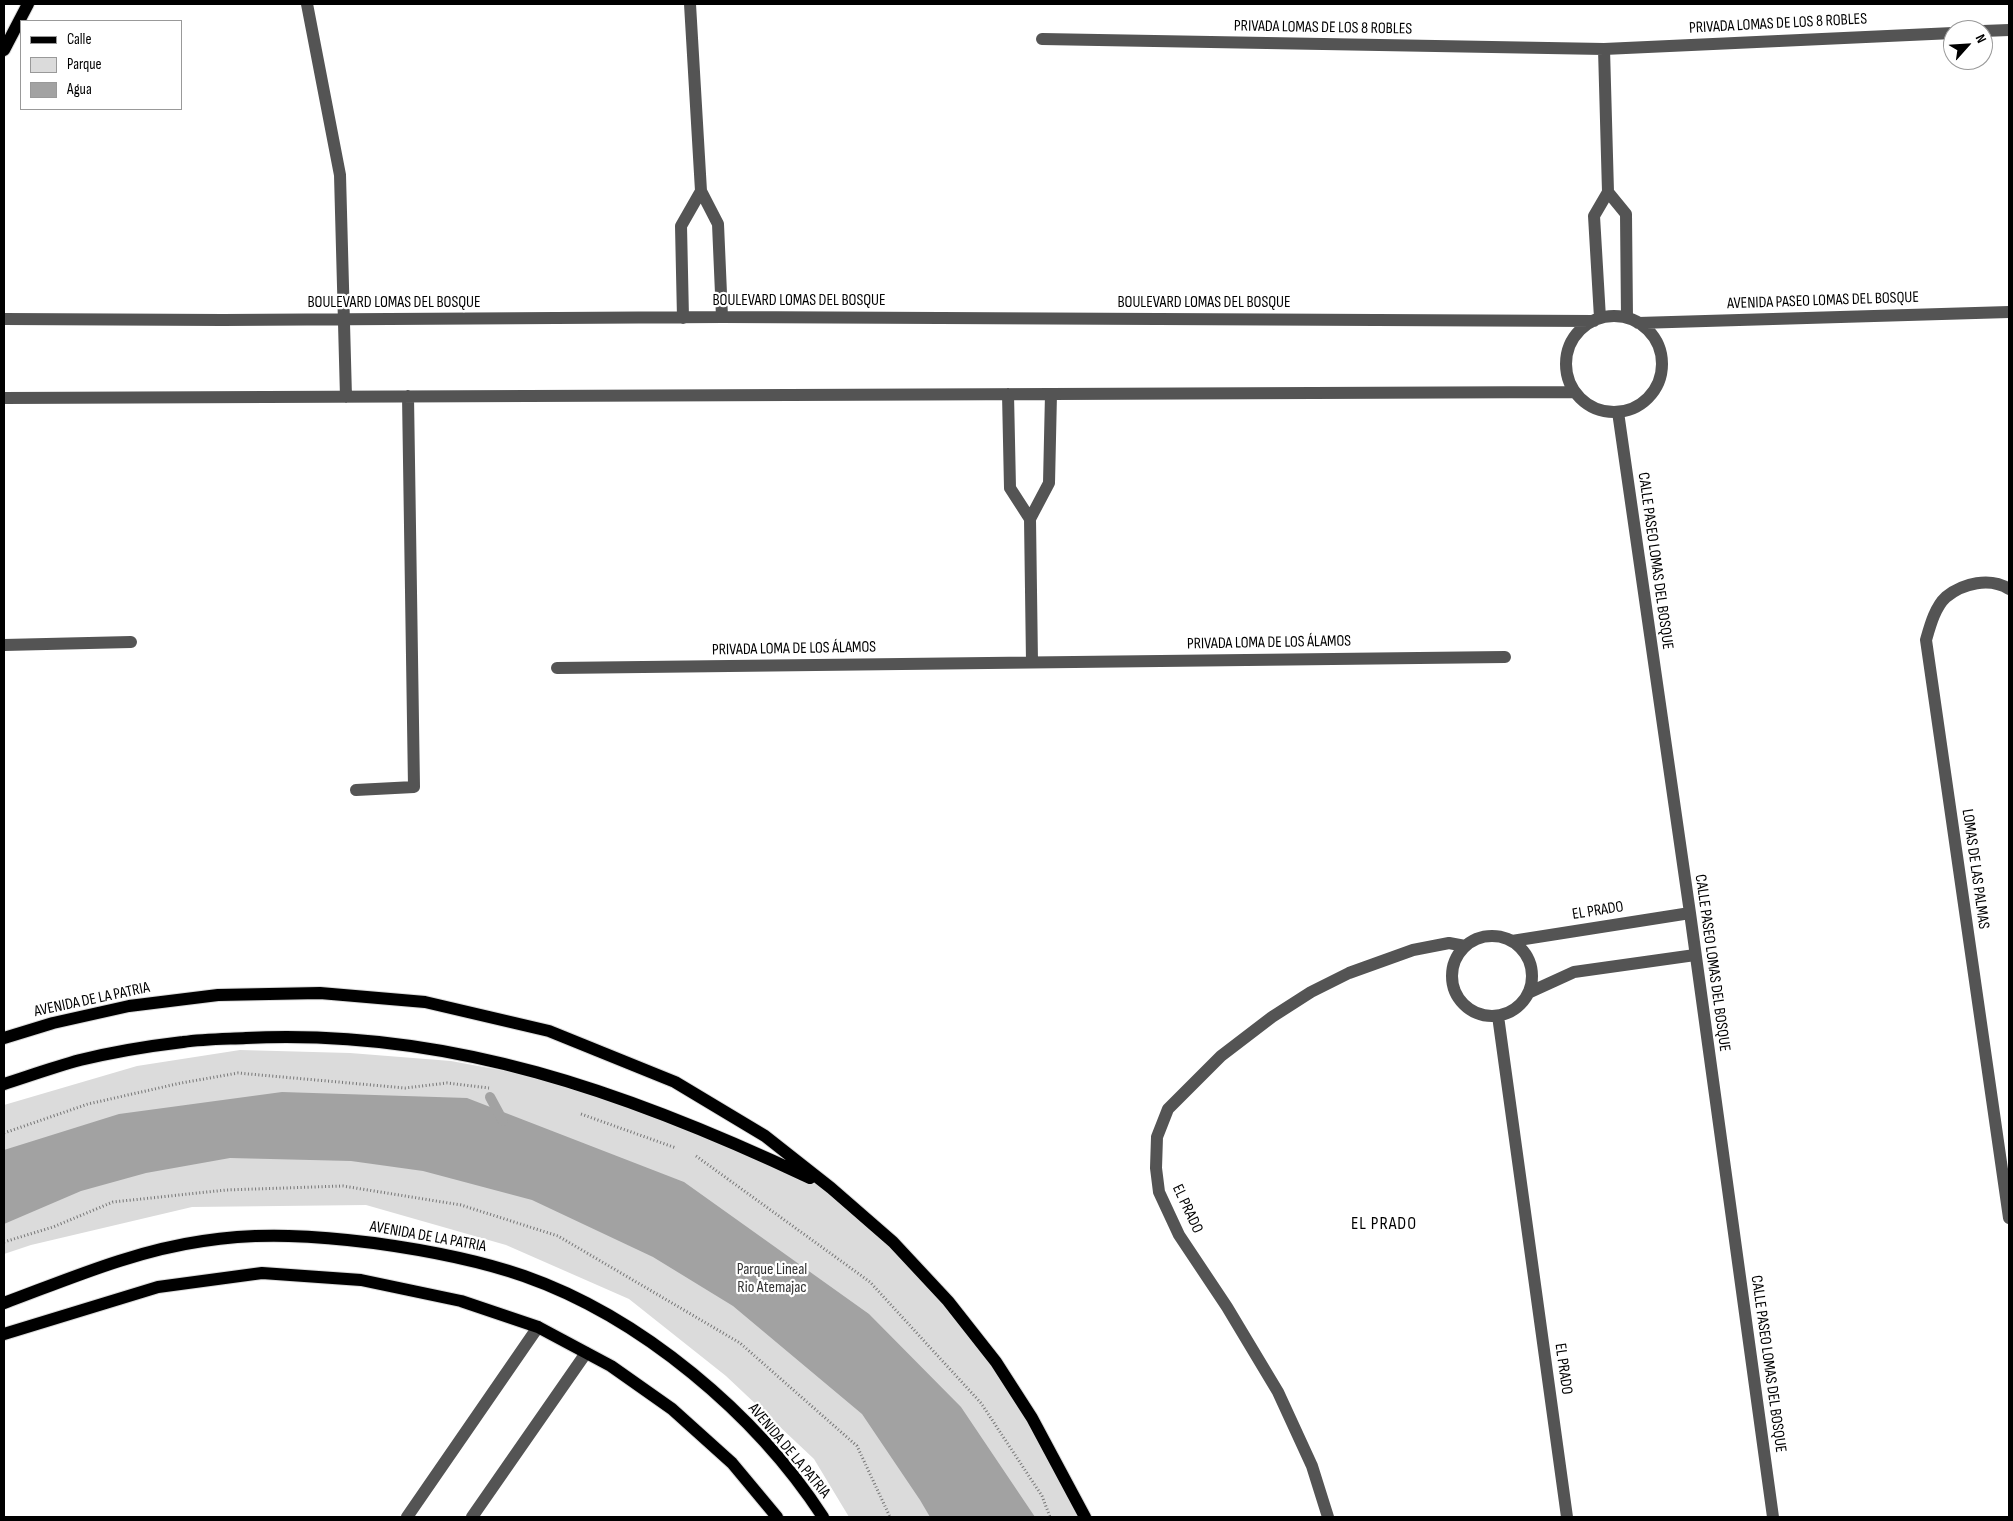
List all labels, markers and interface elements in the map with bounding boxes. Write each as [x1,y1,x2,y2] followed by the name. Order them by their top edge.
[1688,10,1868,38] street label: PRIVADA LOMAS DE LOS 8 ROBLES
[1234,17,1412,39] street label: PRIVADA LOMAS DE LOS 8 ROBLES
[20,20,182,110] legend
[1943,20,1993,70] north arrow
[67,30,91,49] text: Calle
[1972,32,1990,46] text: N
[67,55,102,74] text: Parque
[67,80,92,99] text: Agua
[1727,288,1919,314] street label: AVENIDA PASEO LOMAS DEL BOSQUE
[712,291,886,311] street label: BOULEVARD LOMAS DEL BOSQUE
[307,293,481,313] street label: BOULEVARD LOMAS DEL BOSQUE
[1117,293,1291,313] street label: BOULEVARD LOMAS DEL BOSQUE
[1633,471,1677,651] street label: CALLE PASEO LOMAS DEL BOSQUE
[1187,632,1351,654] street label: PRIVADA LOMA DE LOS ÁLAMOS
[712,638,876,660] street label: PRIVADA LOMA DE LOS ÁLAMOS
[1957,808,1993,930] street label: LOMAS DE LAS PALMAS
[1690,873,1734,1053] street label: CALLE PASEO LOMAS DEL BOSQUE
[1571,897,1625,925] street label: EL PRADO
[32,978,152,1022] street label: AVENIDA DE LA PATRIA
[1167,1182,1207,1236] street label: EL PRADO
[1350,1213,1418,1235] district label: EL PRADO
[368,1217,488,1257] street label: AVENIDA DE LA PATRIA
[737,1260,807,1298] park label: Parque Lineal Rio Atemajac
[1746,1274,1790,1454] street label: CALLE PASEO LOMAS DEL BOSQUE
[1550,1342,1576,1396] street label: EL PRADO
[744,1400,834,1502] street label: AVENIDA DE LA PATRIA

